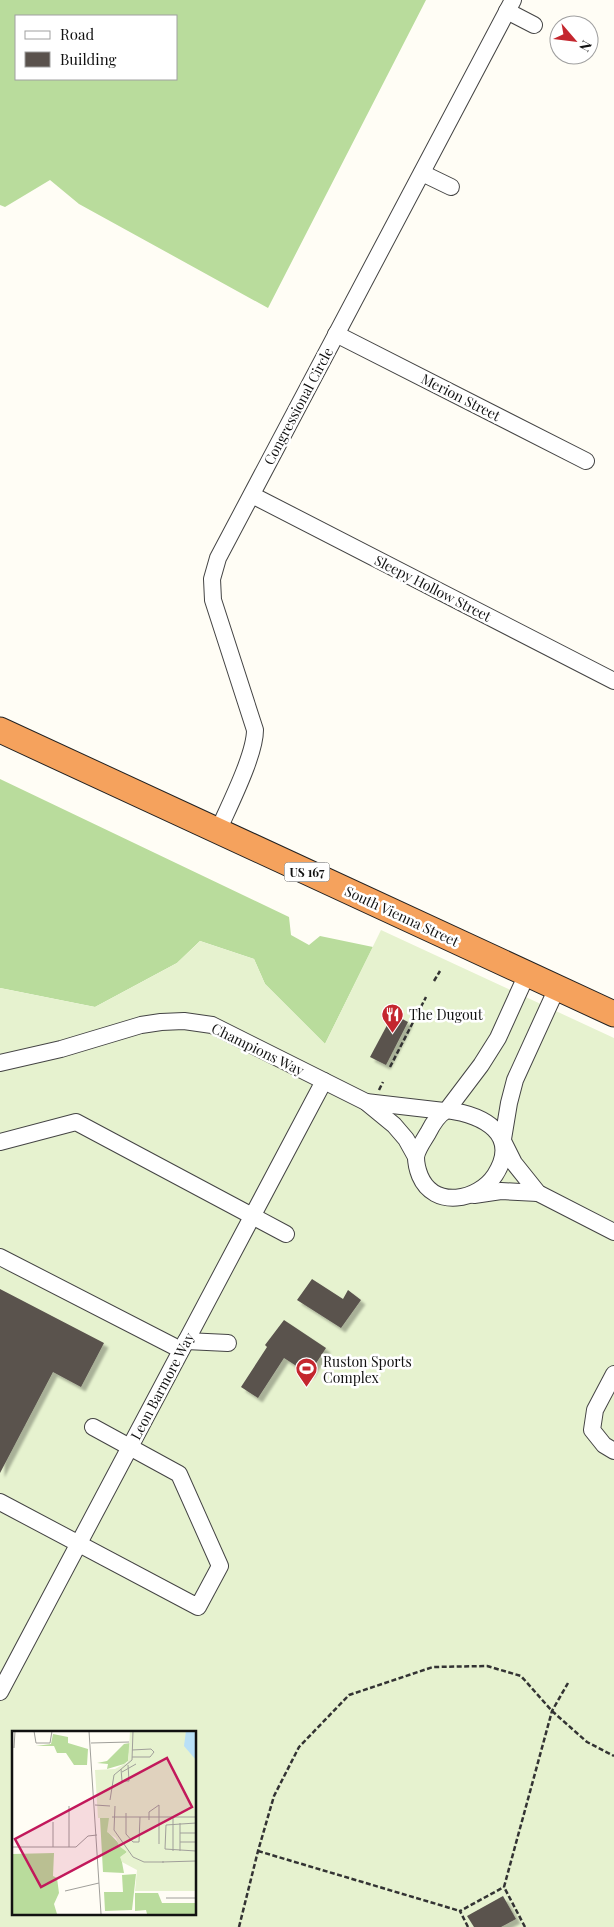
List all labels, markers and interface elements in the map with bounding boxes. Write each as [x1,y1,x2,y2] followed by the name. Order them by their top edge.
[15,15,178,80] legend
[549,15,599,65] north arrow
[60,24,94,44] text: Road
[575,37,597,55] text: N
[60,49,117,69] text: Building
[259,344,337,468] street label: Congressional Circle
[418,369,505,426] street label: Merion Street
[371,550,496,626] street label: Sleepy Hollow Street
[284,862,330,882] road number: US 167
[342,881,463,951] street label: South Vienna Street
[381,1002,405,1033] restaurant icon: The Dugout
[409,1005,484,1024] place label: The Dugout
[209,1018,307,1080] street label: Champions Way
[126,1329,198,1443] street label: Leon Barmore Way
[323,1352,412,1387] place label: Ruston Sports Complex
[295,1357,319,1388] sports icon: Ruston Sports Complex
[12,1731,196,1914] inset map

